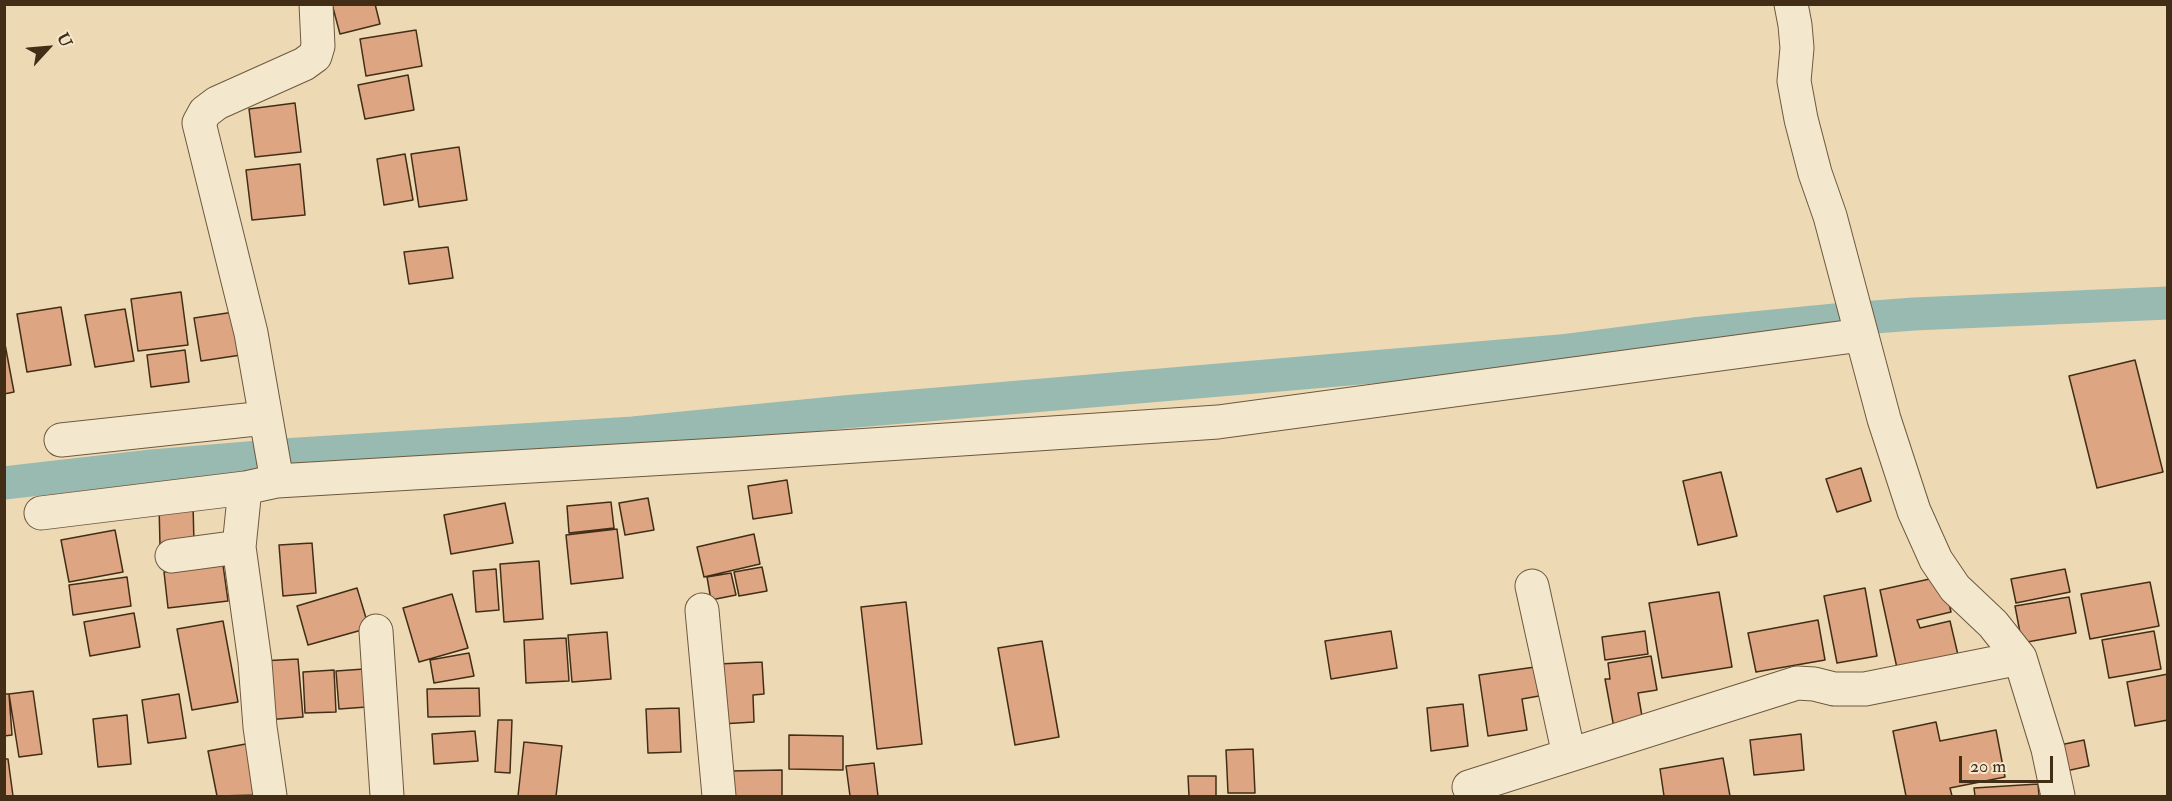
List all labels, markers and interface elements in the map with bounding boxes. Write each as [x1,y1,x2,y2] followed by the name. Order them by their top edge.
[18,18,78,78] north arrow
[52,30,76,51] text: U
[1962,744,2056,782] scale bar
[1970,755,2006,778] text: 20 m

